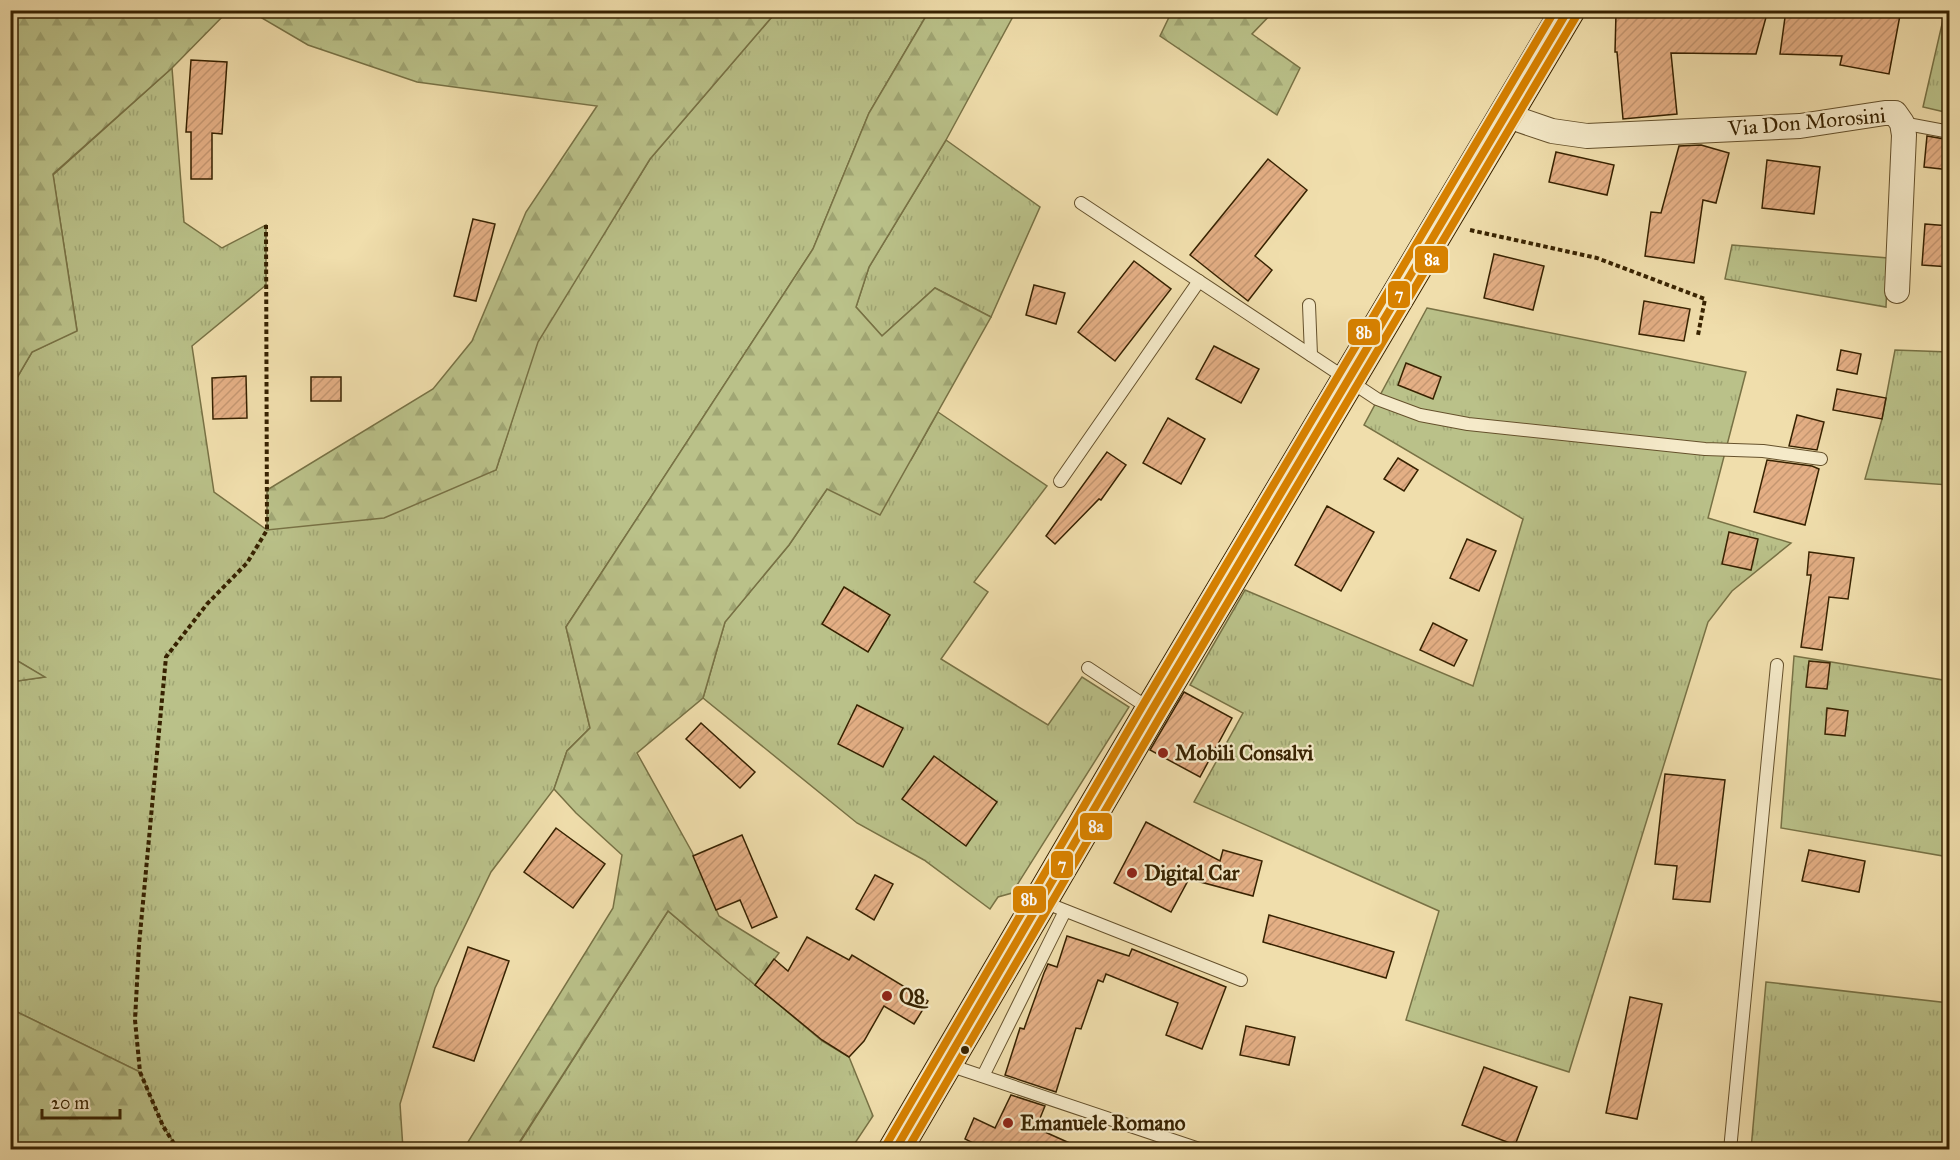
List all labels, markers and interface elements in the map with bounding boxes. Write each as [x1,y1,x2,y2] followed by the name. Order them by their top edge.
[1726,102,1887,142] street label: Via Don Morosini
[1414,245,1449,274] line badge: 8a
[1424,250,1441,269] text: 8a
[1387,280,1411,309] line badge: 7
[1395,285,1404,304] text: 7
[1347,318,1381,346] line badge: 8b
[1356,323,1372,342] text: 8b
[1175,740,1314,766] place label: Mobili Consalvi
[1156,746,1170,760] marker: Mobili Consalvi
[1079,812,1113,841] line badge: 8a
[1088,817,1105,836] text: 8a
[1050,850,1074,879] line badge: 7
[1058,855,1067,874] text: 7
[1144,860,1240,886] place label: Digital Car
[1125,866,1139,880] marker: Digital Car
[1012,885,1047,914] line badge: 8b
[1021,890,1037,909] text: 8b
[899,983,929,1009] place label: Q8
[880,989,894,1003] marker: Q8
[959,1044,971,1056] unlabelled marker
[42,1082,120,1120] scale bar
[51,1092,89,1114] text: 20 m
[1020,1110,1186,1136] place label: Emanuele Romano
[1001,1116,1015,1130] marker: Emanuele Romano

